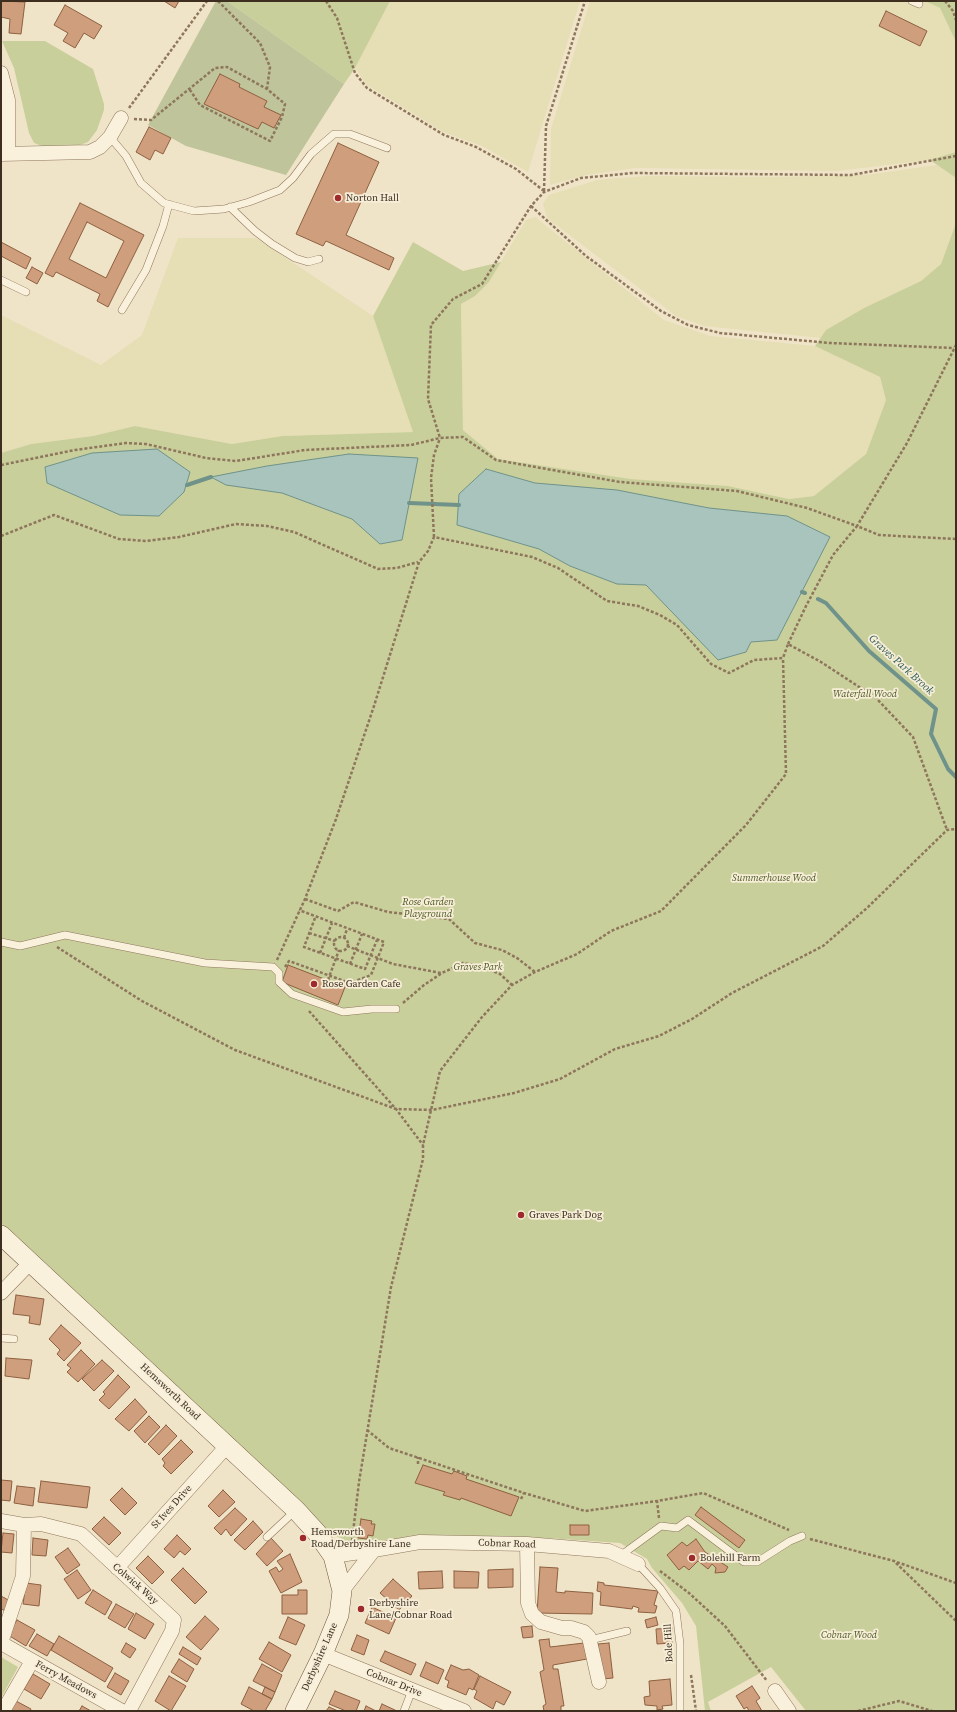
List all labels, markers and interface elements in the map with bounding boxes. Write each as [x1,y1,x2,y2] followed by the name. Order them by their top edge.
[346,192,399,204] place label: Norton Hall
[333,193,343,203] marker: Norton Hall
[866,632,936,698] water label: Graves Park Brook
[833,688,897,700] park label: Waterfall Wood
[732,872,816,884] park label: Summerhouse Wood
[402,896,454,920] park label: Rose Garden Playground
[453,961,503,973] park label: Graves Park
[322,978,401,990] place label: Rose Garden Cafe
[309,979,319,989] marker: Rose Garden Cafe
[529,1209,602,1221] place label: Graves Park Dog
[516,1210,526,1220] marker: Graves Park Dog
[137,1361,203,1423] street label: Hemsworth Road
[149,1483,195,1531] street label: St Ives Drive
[311,1526,411,1550] place label: Hemsworth Road/Derbyshire Lane
[298,1533,308,1543] marker: Hemsworth Road/Derbyshire Lane
[478,1537,536,1551] street label: Cobnar Road
[700,1552,761,1564] place label: Bolehill Farm
[687,1553,697,1563] marker: Bolehill Farm
[110,1561,160,1607] street label: Colwick Way
[369,1597,452,1620] place label: Derbyshire Lane/Cobnar Road
[356,1604,366,1614] marker: Derbyshire Lane/Cobnar Road
[299,1621,341,1693] street label: Derbyshire Lane
[662,1623,676,1663] street label: Bole Hill
[821,1629,877,1641] park label: Cobnar Wood
[33,1658,99,1702] street label: Ferry Meadows
[364,1666,424,1700] street label: Cobnar Drive

